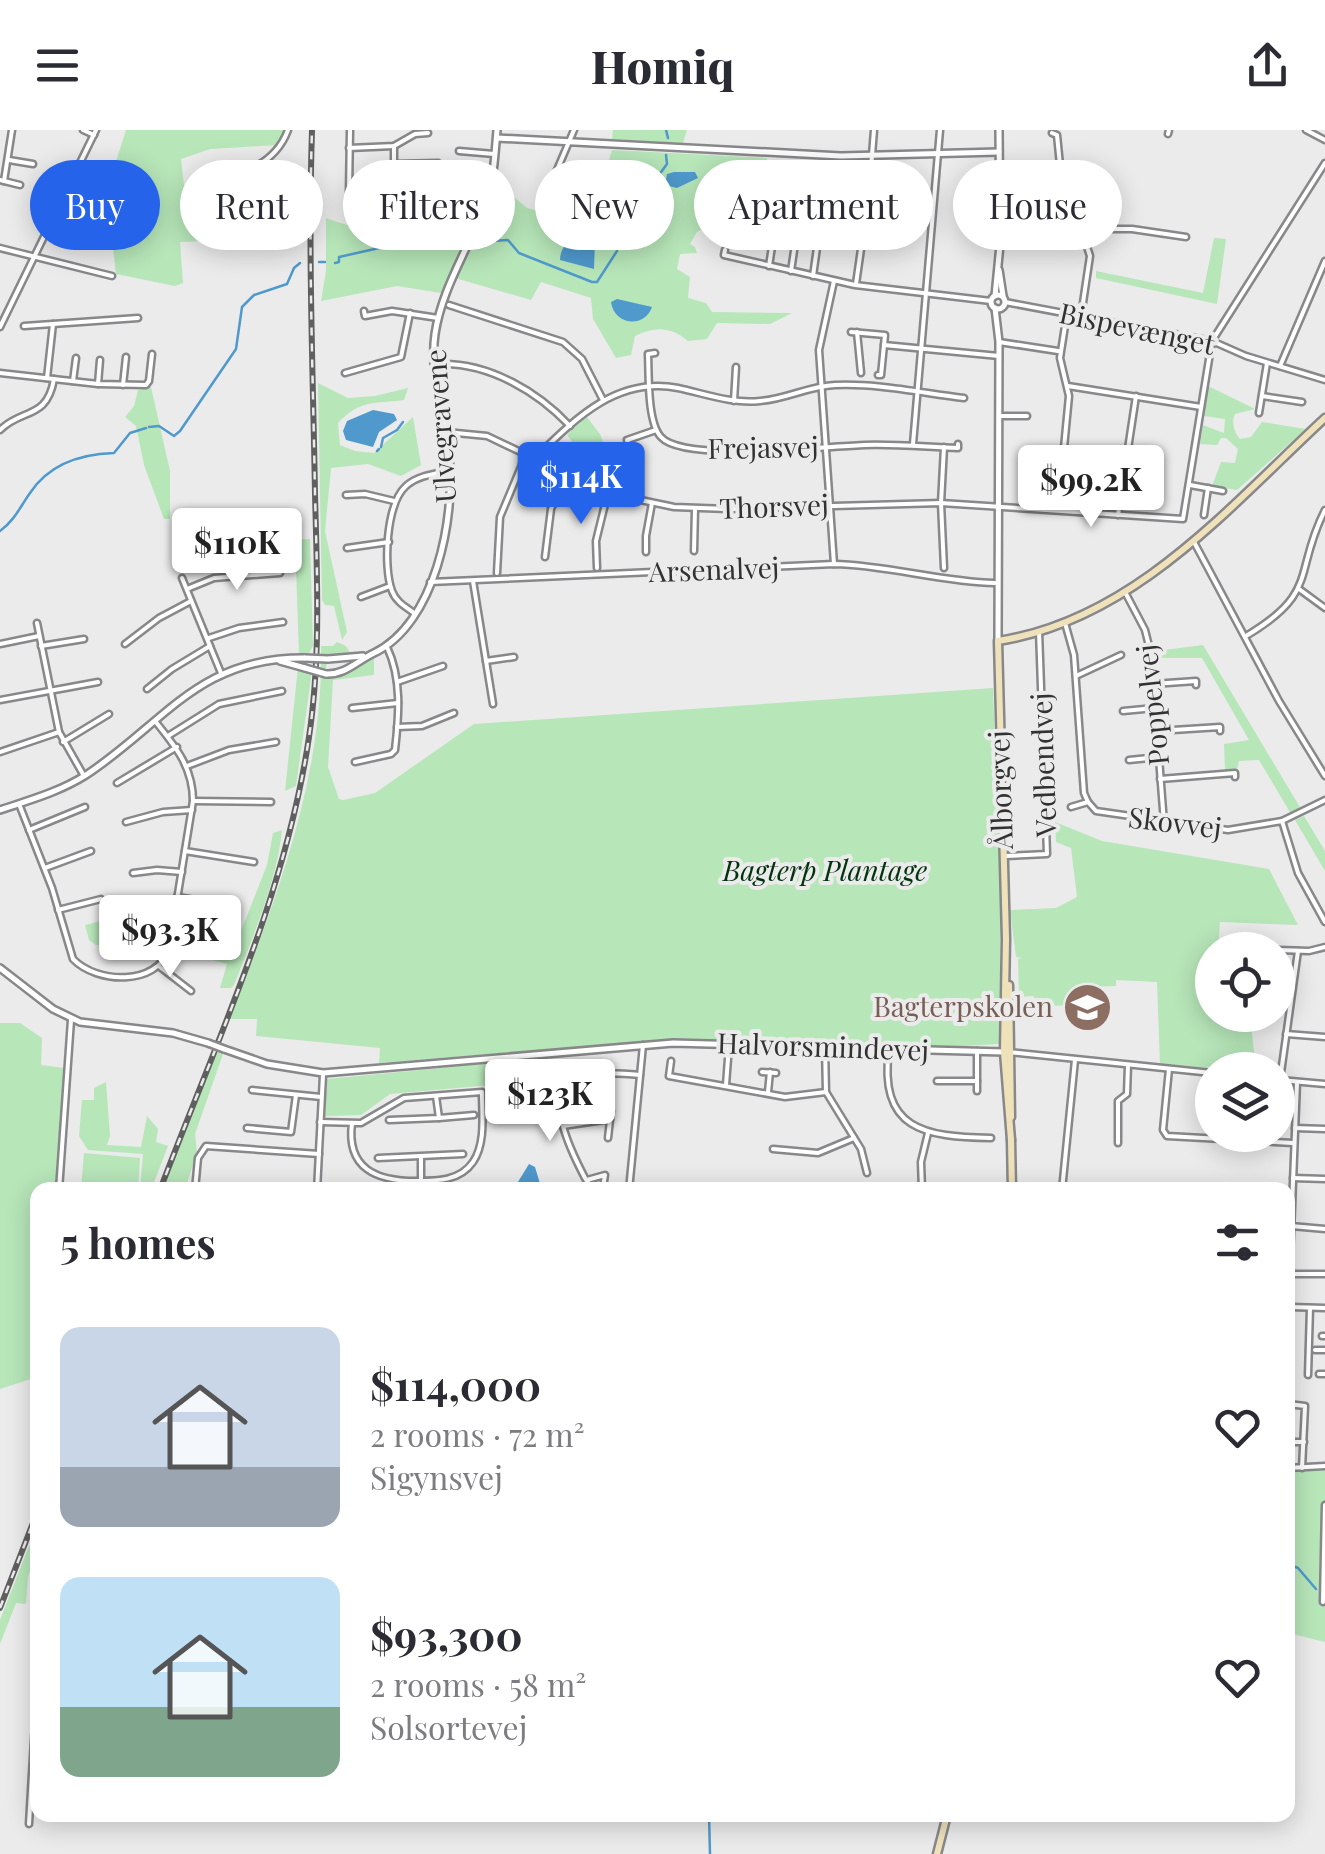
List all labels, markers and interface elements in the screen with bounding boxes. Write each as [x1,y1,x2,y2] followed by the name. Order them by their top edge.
[591,35,734,95] text: Homiq
[30,38,85,93] icon: menu
[1240,38,1295,93] icon: share
[30,160,160,250] chip: Buy
[180,160,323,250] chip: Rent
[343,160,515,250] chip: Filters
[535,160,674,250] chip: New
[694,160,933,250] chip: Apartment
[953,160,1122,250] chip: House
[1056,293,1219,362] street label: Bispevænget
[416,348,463,504] street label: Ulvegravene
[707,427,819,466] street label: Frejasvej
[511,442,651,527] pin: $114K
[1010,445,1172,530] pin: $99.2K
[540,453,622,496] text: $114K
[1040,456,1142,499] text: $99.2K
[719,485,829,526] street label: Thorsvej
[167,508,307,593] pin: $110K
[194,519,280,562] text: $110K
[647,548,780,589] street label: Arsenalvej
[1127,643,1176,767] street label: Poppelvej
[1021,692,1064,839] street label: Vedbendvej
[979,730,1020,851] street label: Ålborgvej
[1126,797,1224,846] street label: Skovvej
[722,851,927,888] park label: Bagterp Plantage
[89,895,251,980] pin: $93.3K
[121,906,219,949] text: $93.3K
[1195,932,1295,1152] map controls
[1195,932,1295,1032] button: locate
[1062,981,1114,1033] school or university icon: Bagterpskolen
[873,987,1053,1024] place label: Bagterpskolen
[716,1023,930,1068] street label: Halvorsmindevej
[1195,1052,1295,1152] button: layers
[480,1059,620,1144] pin: $123K
[507,1070,593,1113] text: $123K
[60,1214,216,1270] text: 5 homes
[1210,1215,1265,1270] icon: filters
[370,1356,541,1412] text: $114,000
[140,1367,260,1487] icon: home
[1210,1400,1265,1455] icon: heart
[370,1412,585,1455] text: 2 rooms · 72 m²
[370,1455,503,1498] text: Sigynsvej
[370,1606,523,1662] text: $93,300
[140,1617,260,1737] icon: home
[1210,1650,1265,1705] icon: heart
[370,1662,586,1705] text: 2 rooms · 58 m²
[370,1705,527,1748] text: Solsortevej

